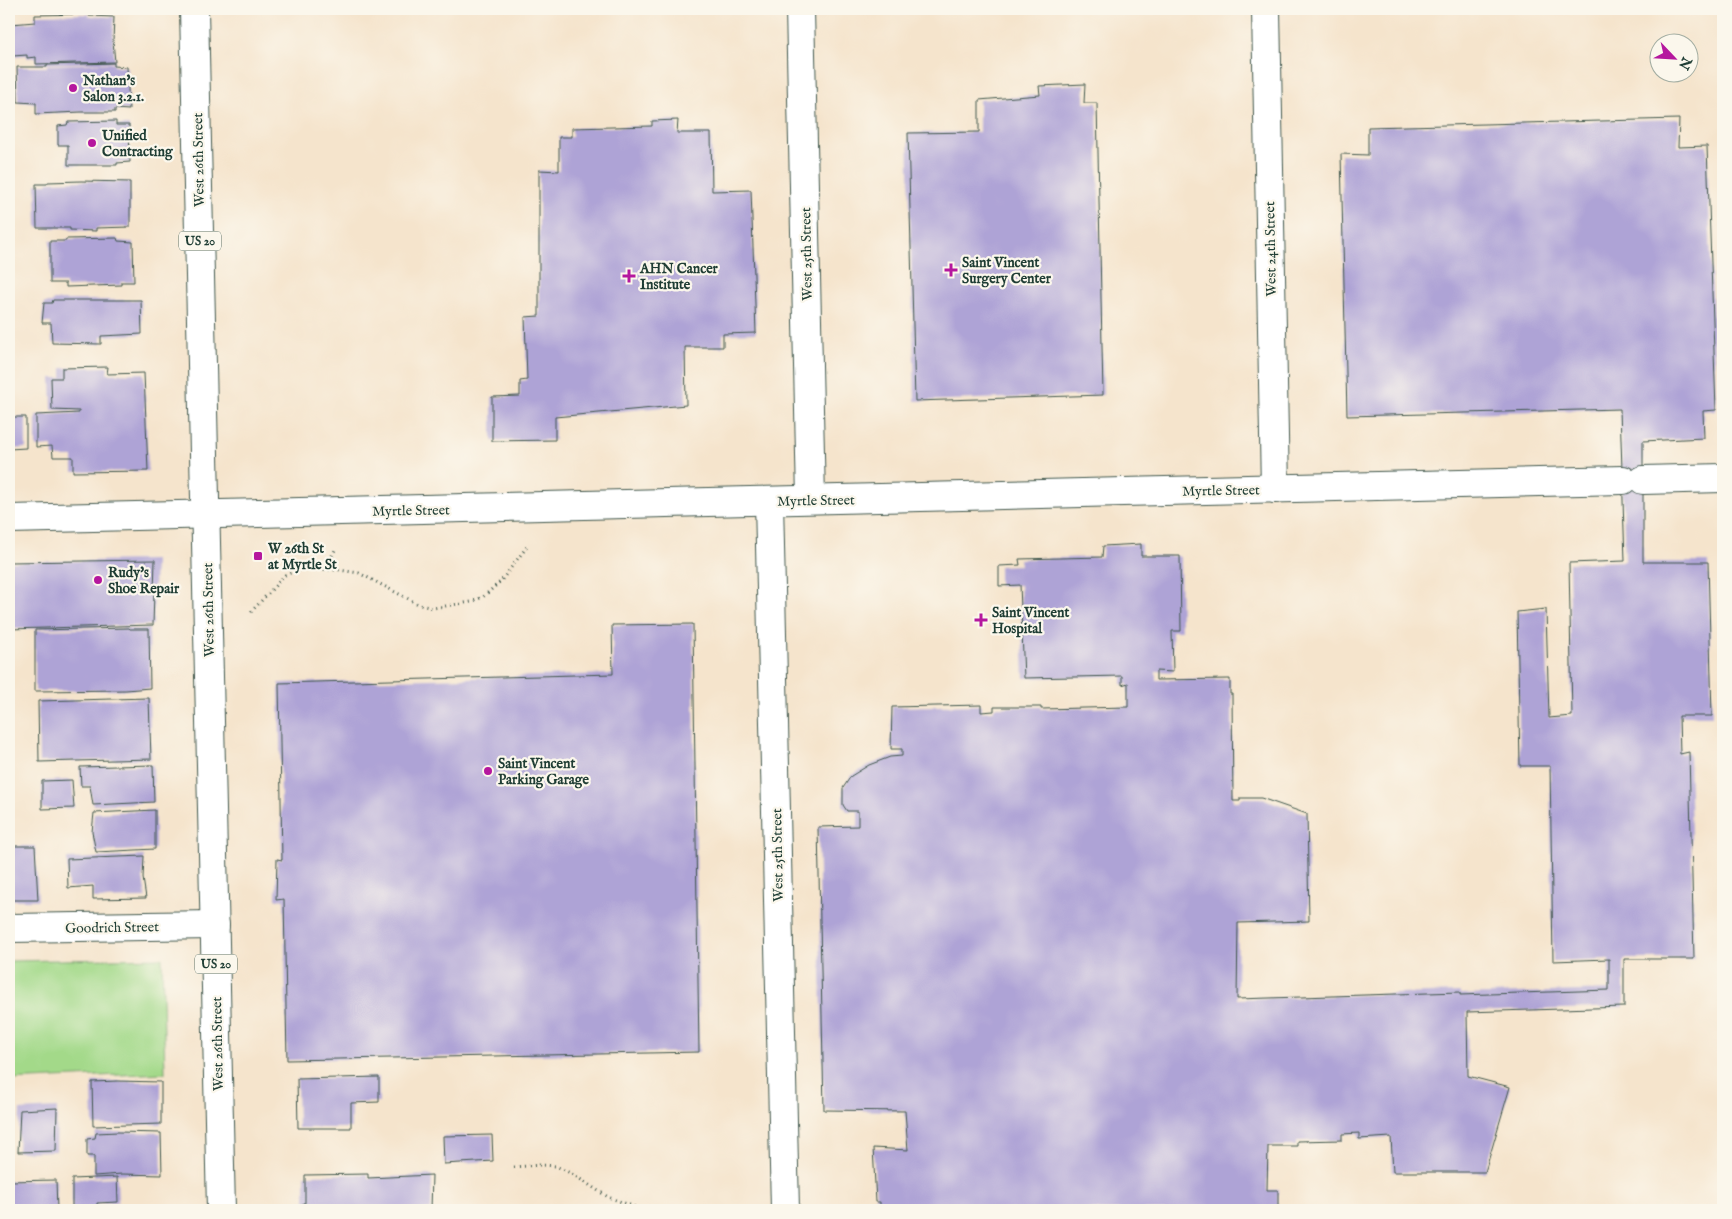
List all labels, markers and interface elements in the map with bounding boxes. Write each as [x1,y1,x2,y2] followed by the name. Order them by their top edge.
[1650,32,1700,82] north arrow
[1674,53,1696,72] text: N
[82,72,144,106] place label: Nathan's Salon 3.2.1.
[67,82,79,94] marker: Nathan's Salon 3.2.1.
[189,112,209,207] street label: West 26th Street
[101,127,174,161] place label: Unified Contracting
[86,137,98,149] marker: Unified Contracting
[1261,201,1281,297] street label: West 24th Street
[797,207,817,301] street label: West 25th Street
[179,232,221,250] road number: US 20
[962,254,1052,288] place label: Saint Vincent Surgery Center
[639,260,719,294] place label: AHN Cancer Institute
[944,263,958,277] marker: Saint Vincent Surgery Center
[622,269,636,283] marker: AHN Cancer Institute
[1182,481,1260,501] street label: Myrtle Street
[777,491,855,511] street label: Myrtle Street
[372,501,450,521] street label: Myrtle Street
[267,540,337,574] place label: W 26th St at Myrtle St
[252,550,264,562] marker: W 26th St at Myrtle St
[199,562,219,657] street label: West 26th Street
[108,564,180,598] place label: Rudy's Shoe Repair
[92,574,104,586] marker: Rudy's Shoe Repair
[992,604,1069,638] place label: Saint Vincent Hospital
[974,613,988,627] marker: Saint Vincent Hospital
[498,755,589,789] place label: Saint Vincent Parking Garage
[482,765,494,777] marker: Saint Vincent Parking Garage
[768,808,788,902] street label: West 25th Street
[65,918,159,938] street label: Goodrich Street
[195,954,237,974] road number: US 20
[208,996,228,1091] street label: West 26th Street

